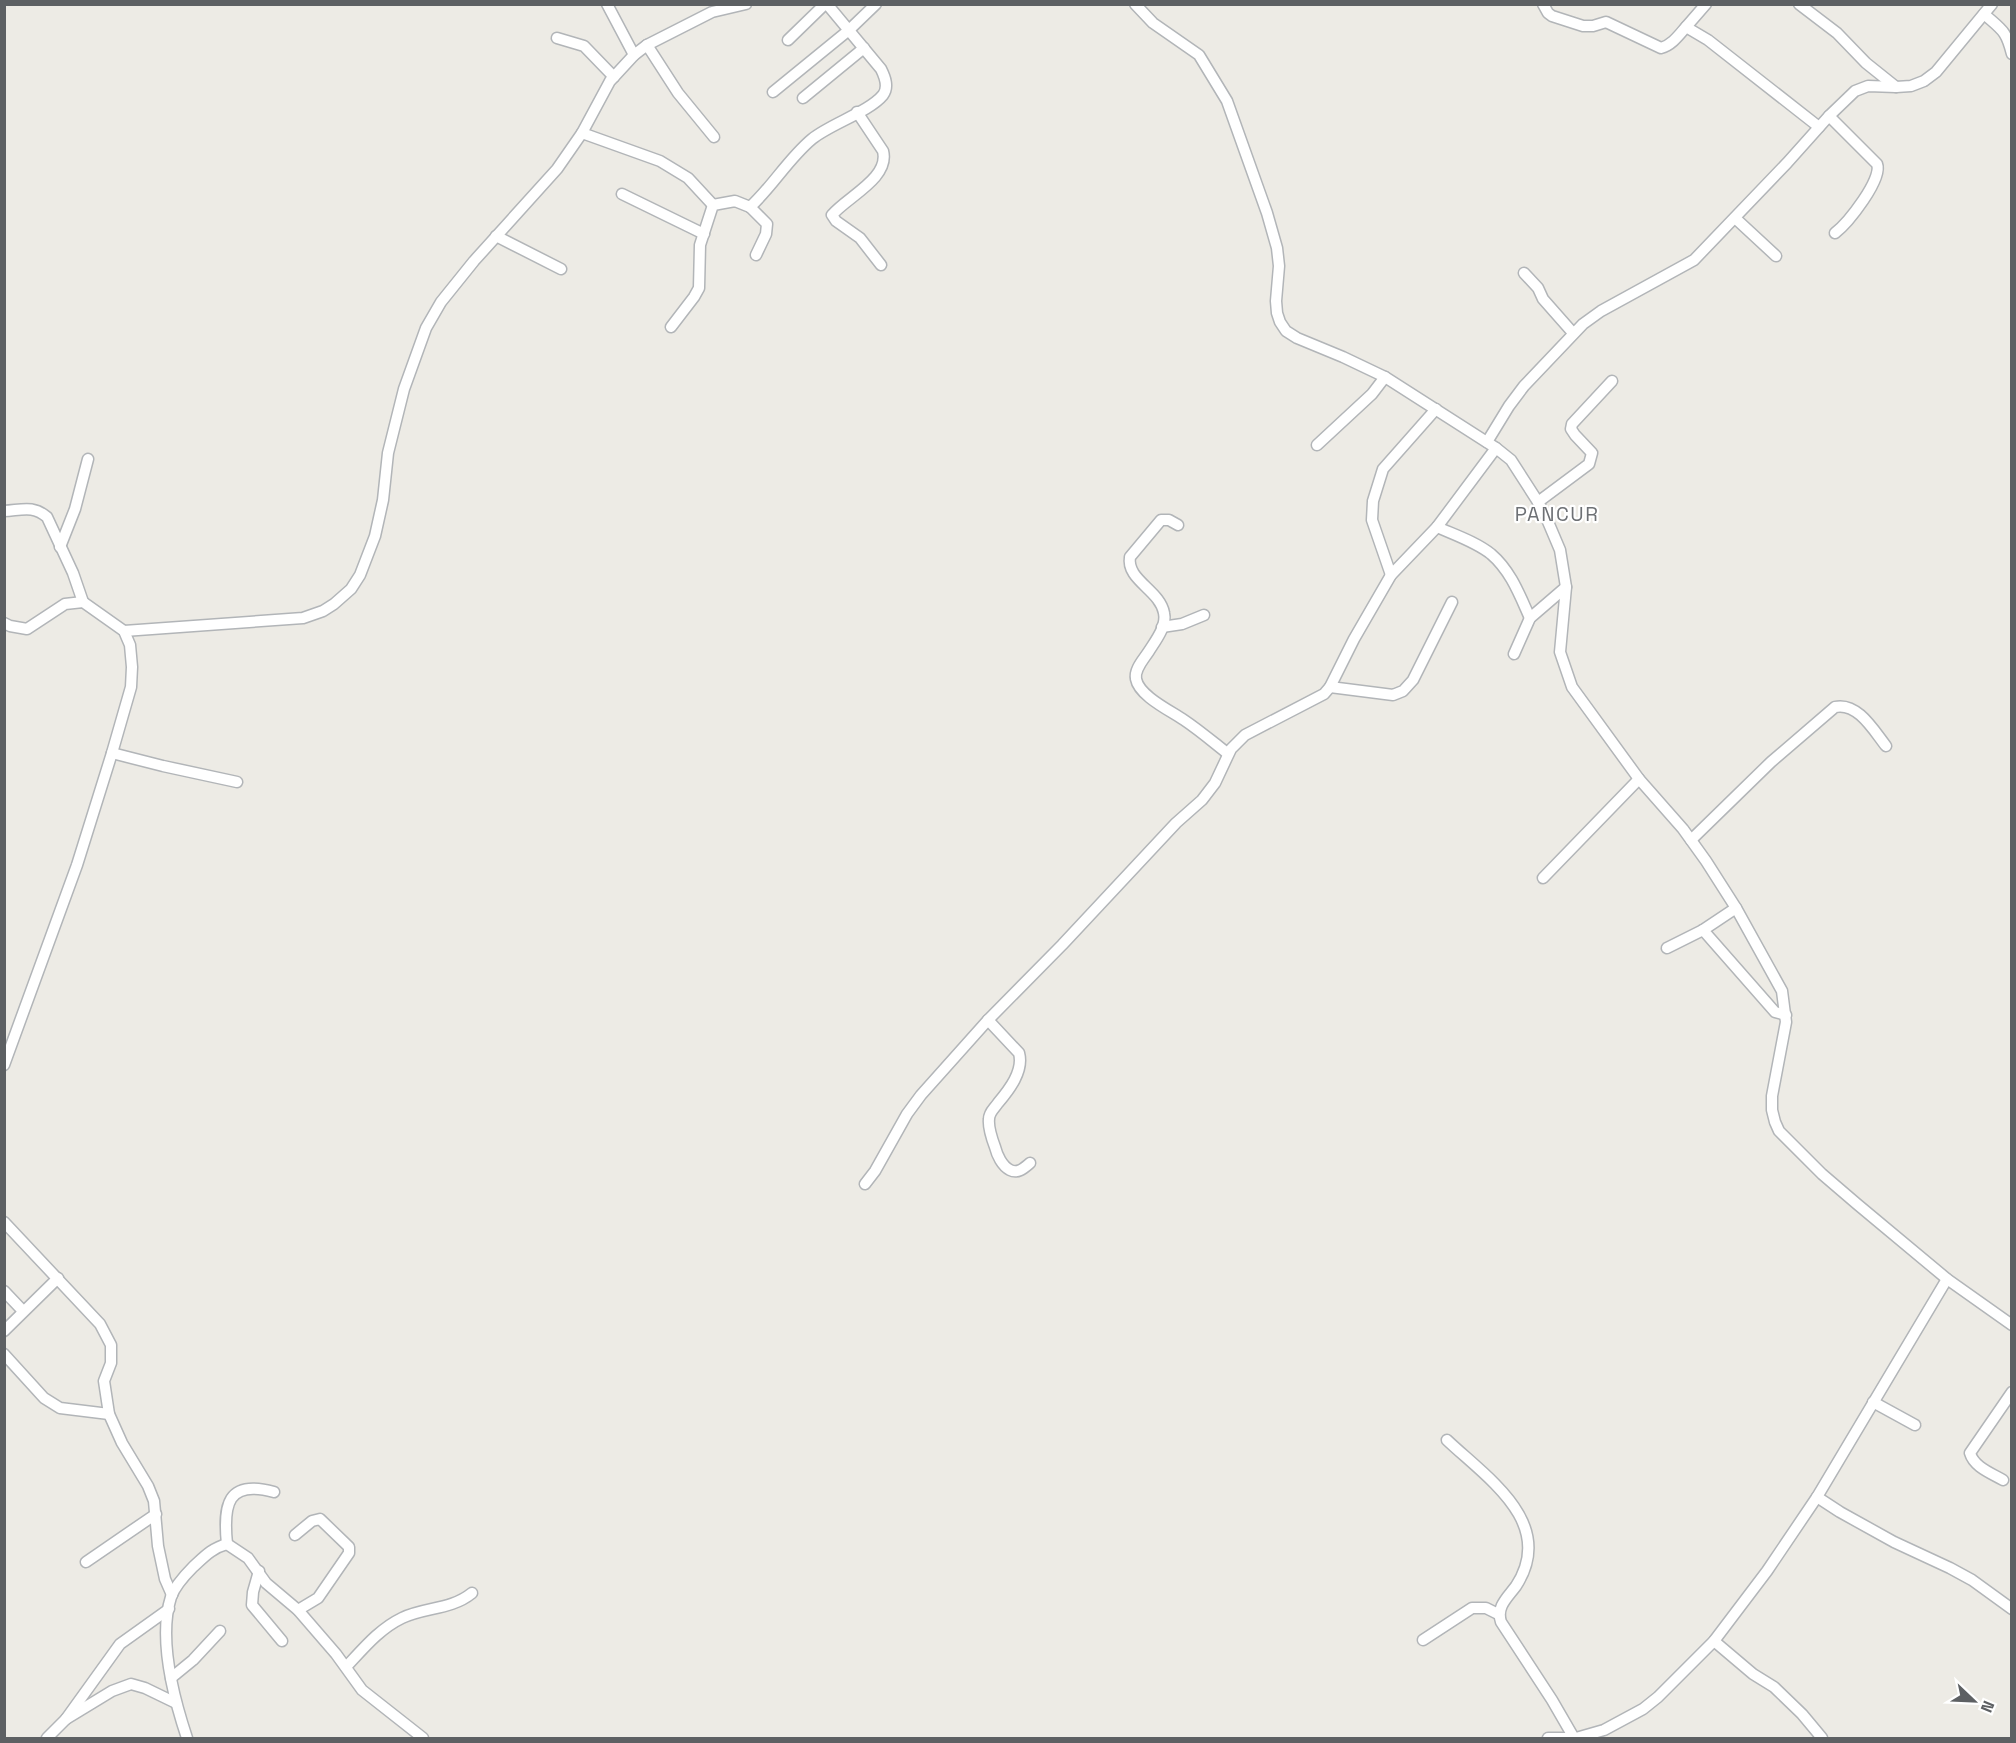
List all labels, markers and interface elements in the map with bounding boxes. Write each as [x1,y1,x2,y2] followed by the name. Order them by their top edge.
[1515,501,1599,527] district label: PANCUR
[1944,1671,2004,1731] north arrow
[1976,1698,1999,1716] text: N

